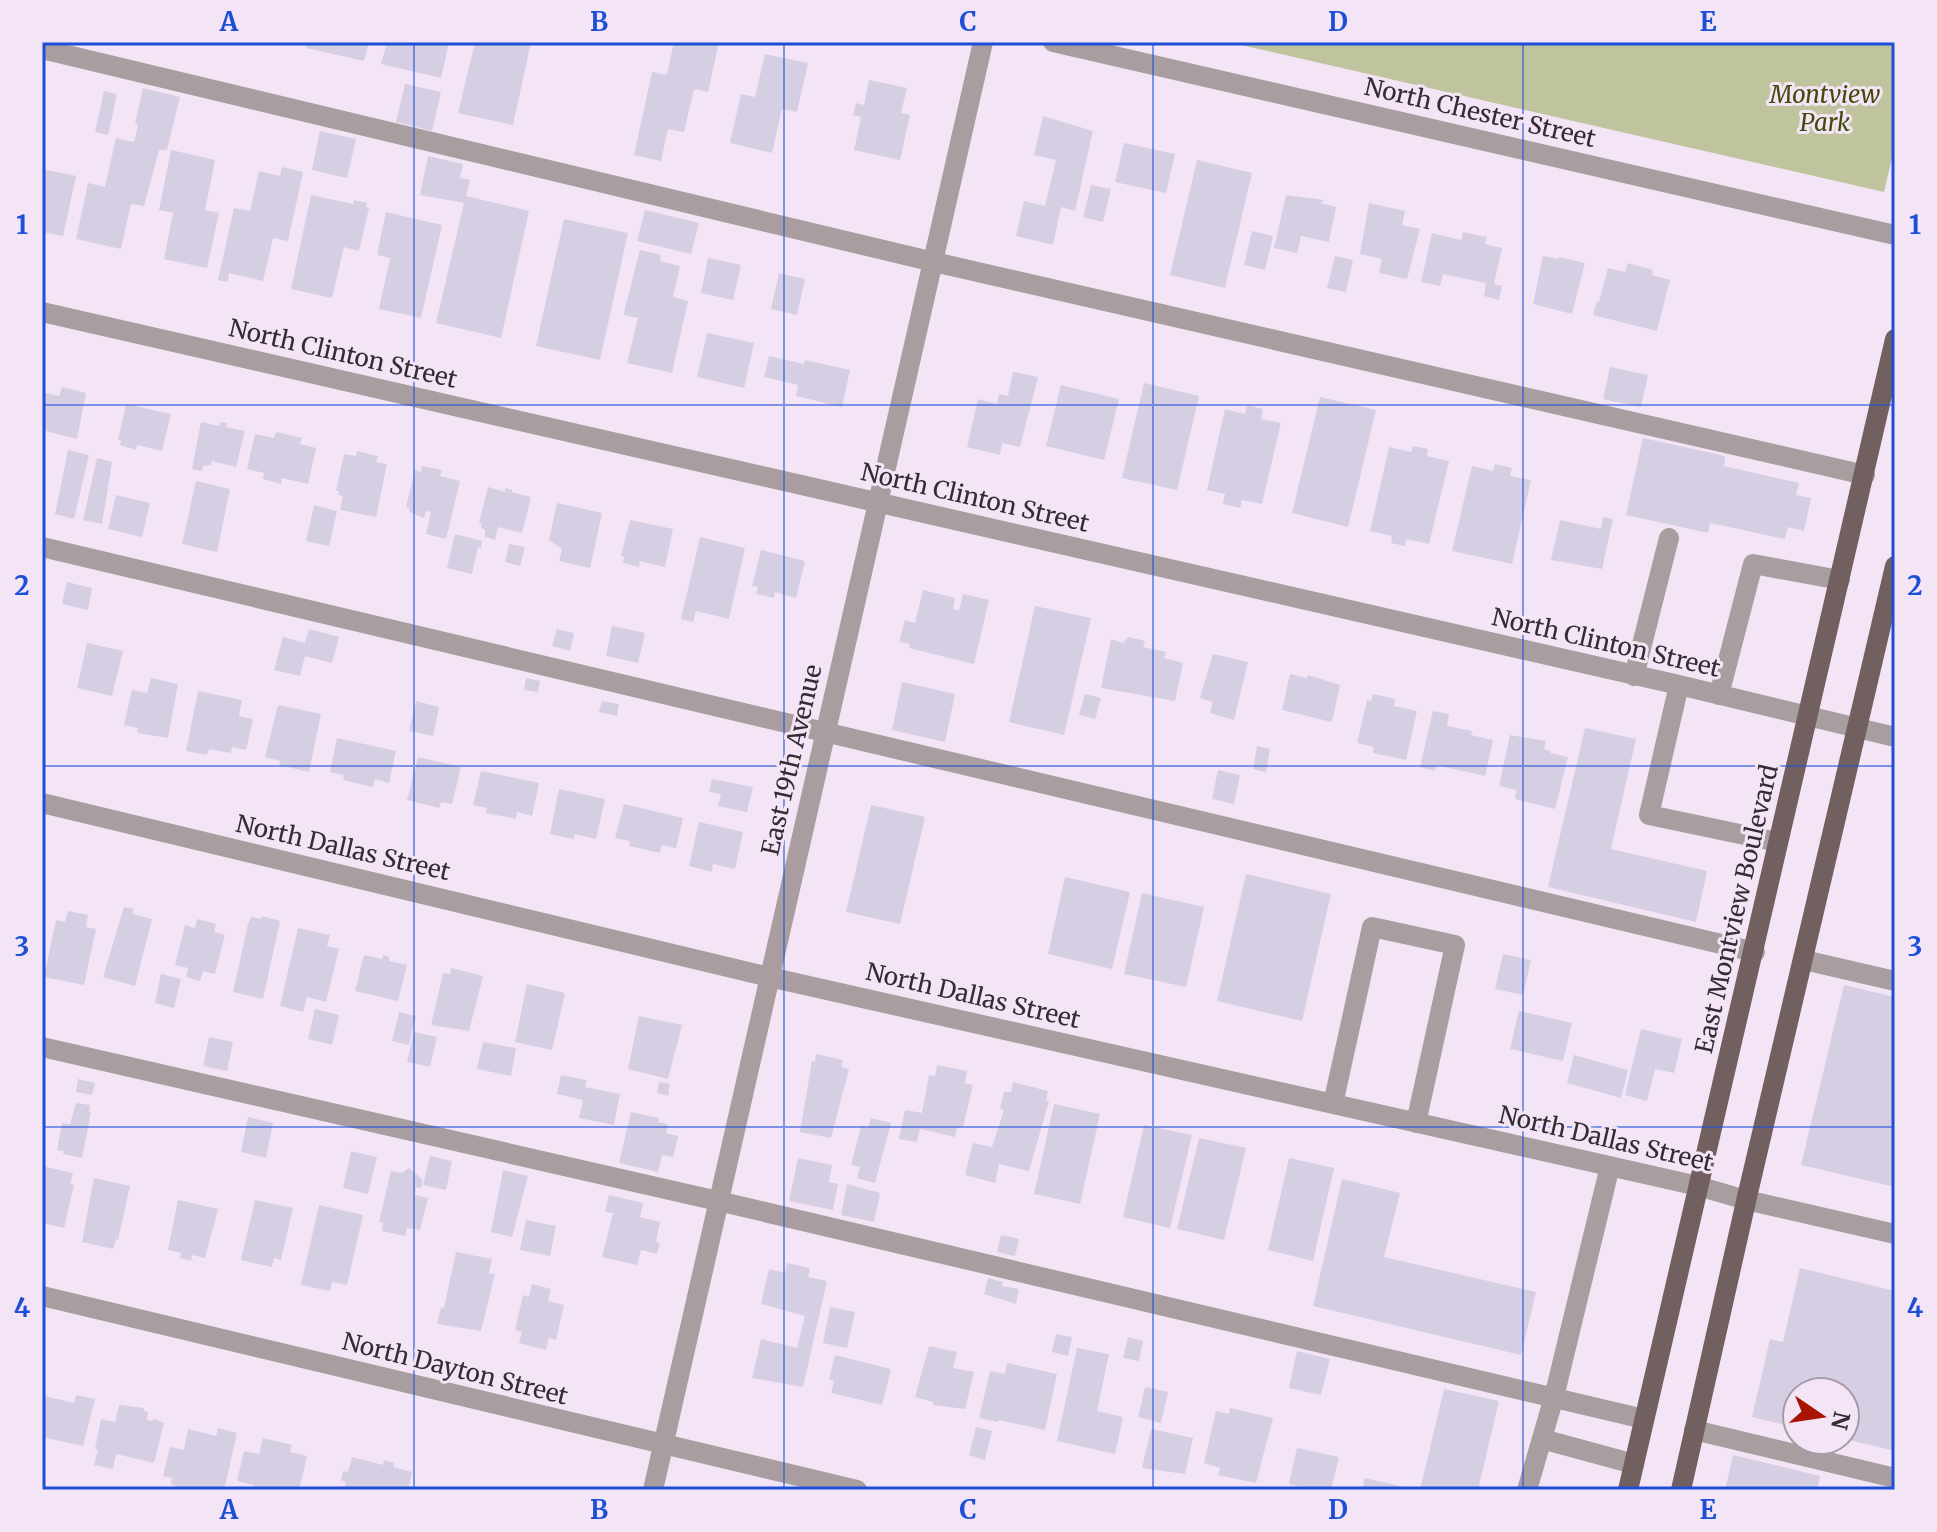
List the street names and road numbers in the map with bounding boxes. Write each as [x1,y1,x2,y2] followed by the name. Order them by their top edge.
[1361,71,1599,154] street label: North Chester Street
[226,312,461,395] street label: North Clinton Street
[858,456,1093,539] street label: North Clinton Street
[1489,601,1724,684] street label: North Clinton Street
[754,661,829,858] street label: East 19th Avenue
[1688,762,1785,1056] street label: East Montview Boulevard
[233,808,454,887] street label: North Dallas Street
[863,956,1084,1035] street label: North Dallas Street
[1496,1099,1717,1178] street label: North Dallas Street
[339,1325,572,1412] street label: North Dayton Street

